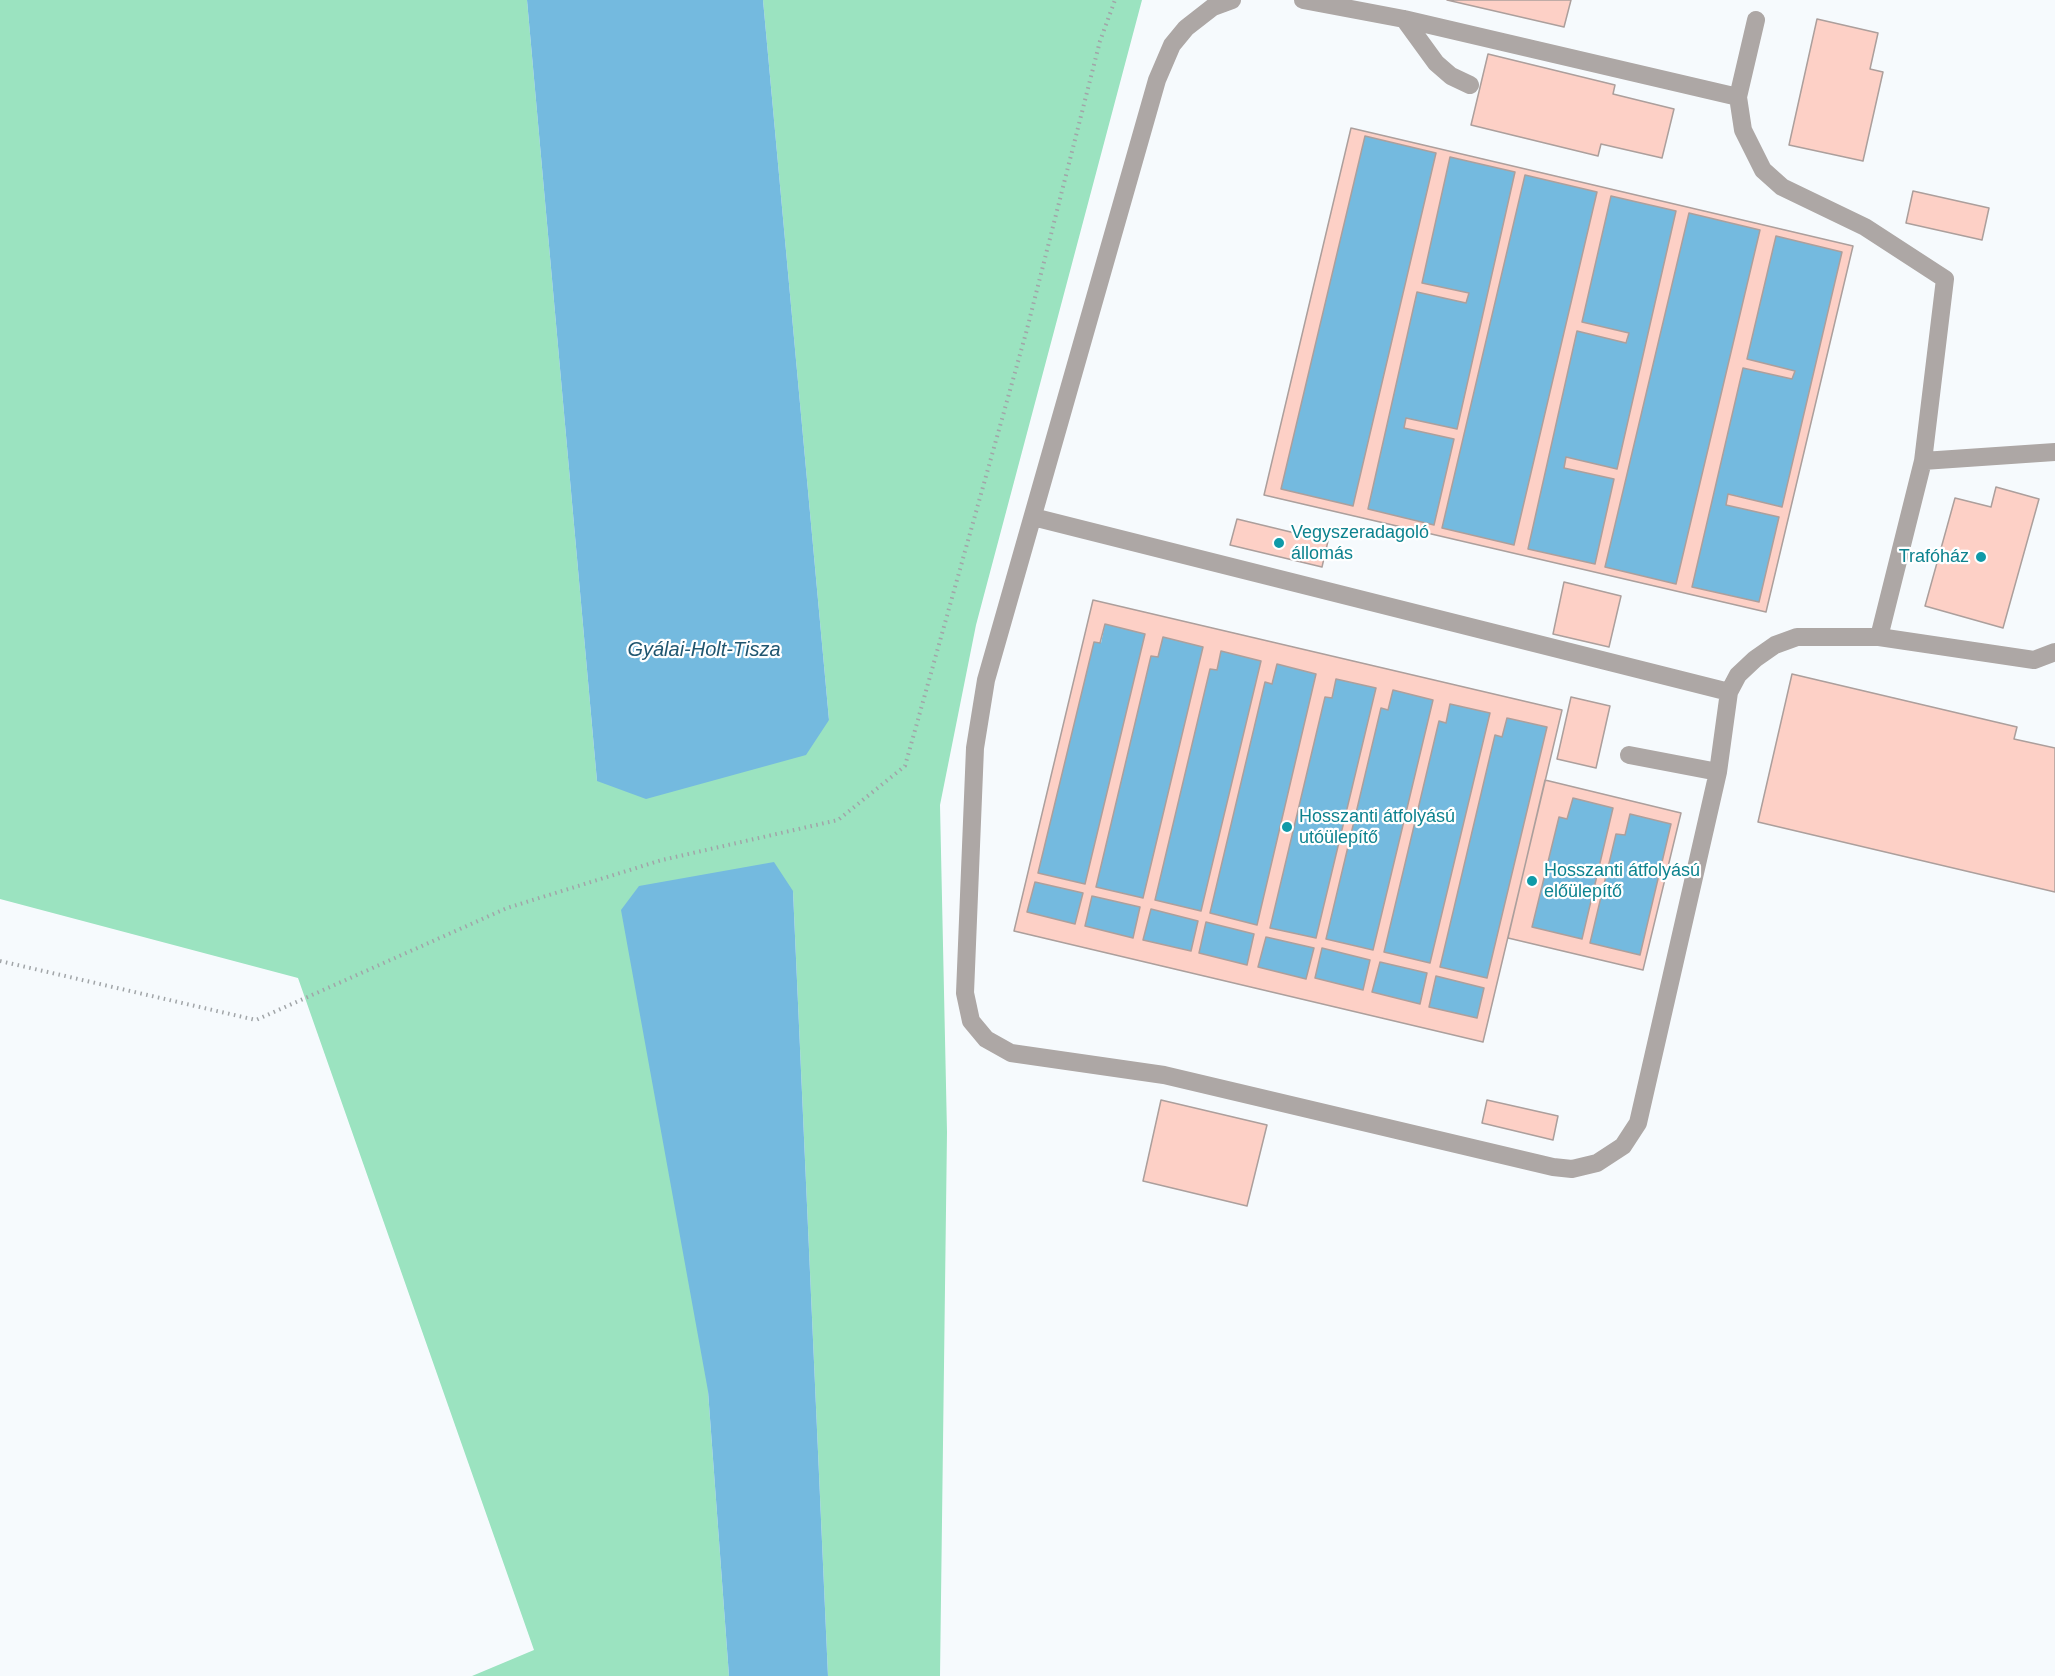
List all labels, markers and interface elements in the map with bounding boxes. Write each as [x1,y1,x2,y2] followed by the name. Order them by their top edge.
[1291,522,1429,564] place label: Vegyszeradagoló állomás
[1272,536,1286,550] marker: Vegyszeradagoló állomás
[1899,546,1969,568] place label: Trafóház
[1974,550,1988,564] marker: Trafóház
[627,638,781,662] water label: Gyálai-Holt-Tisza
[1299,806,1455,848] place label: Hosszanti átfolyású utóülepítő
[1280,820,1294,834] marker: Hosszanti átfolyású utóülepítő
[1544,860,1700,902] place label: Hosszanti átfolyású előülepítő
[1525,874,1539,888] marker: Hosszanti átfolyású előülepítő

